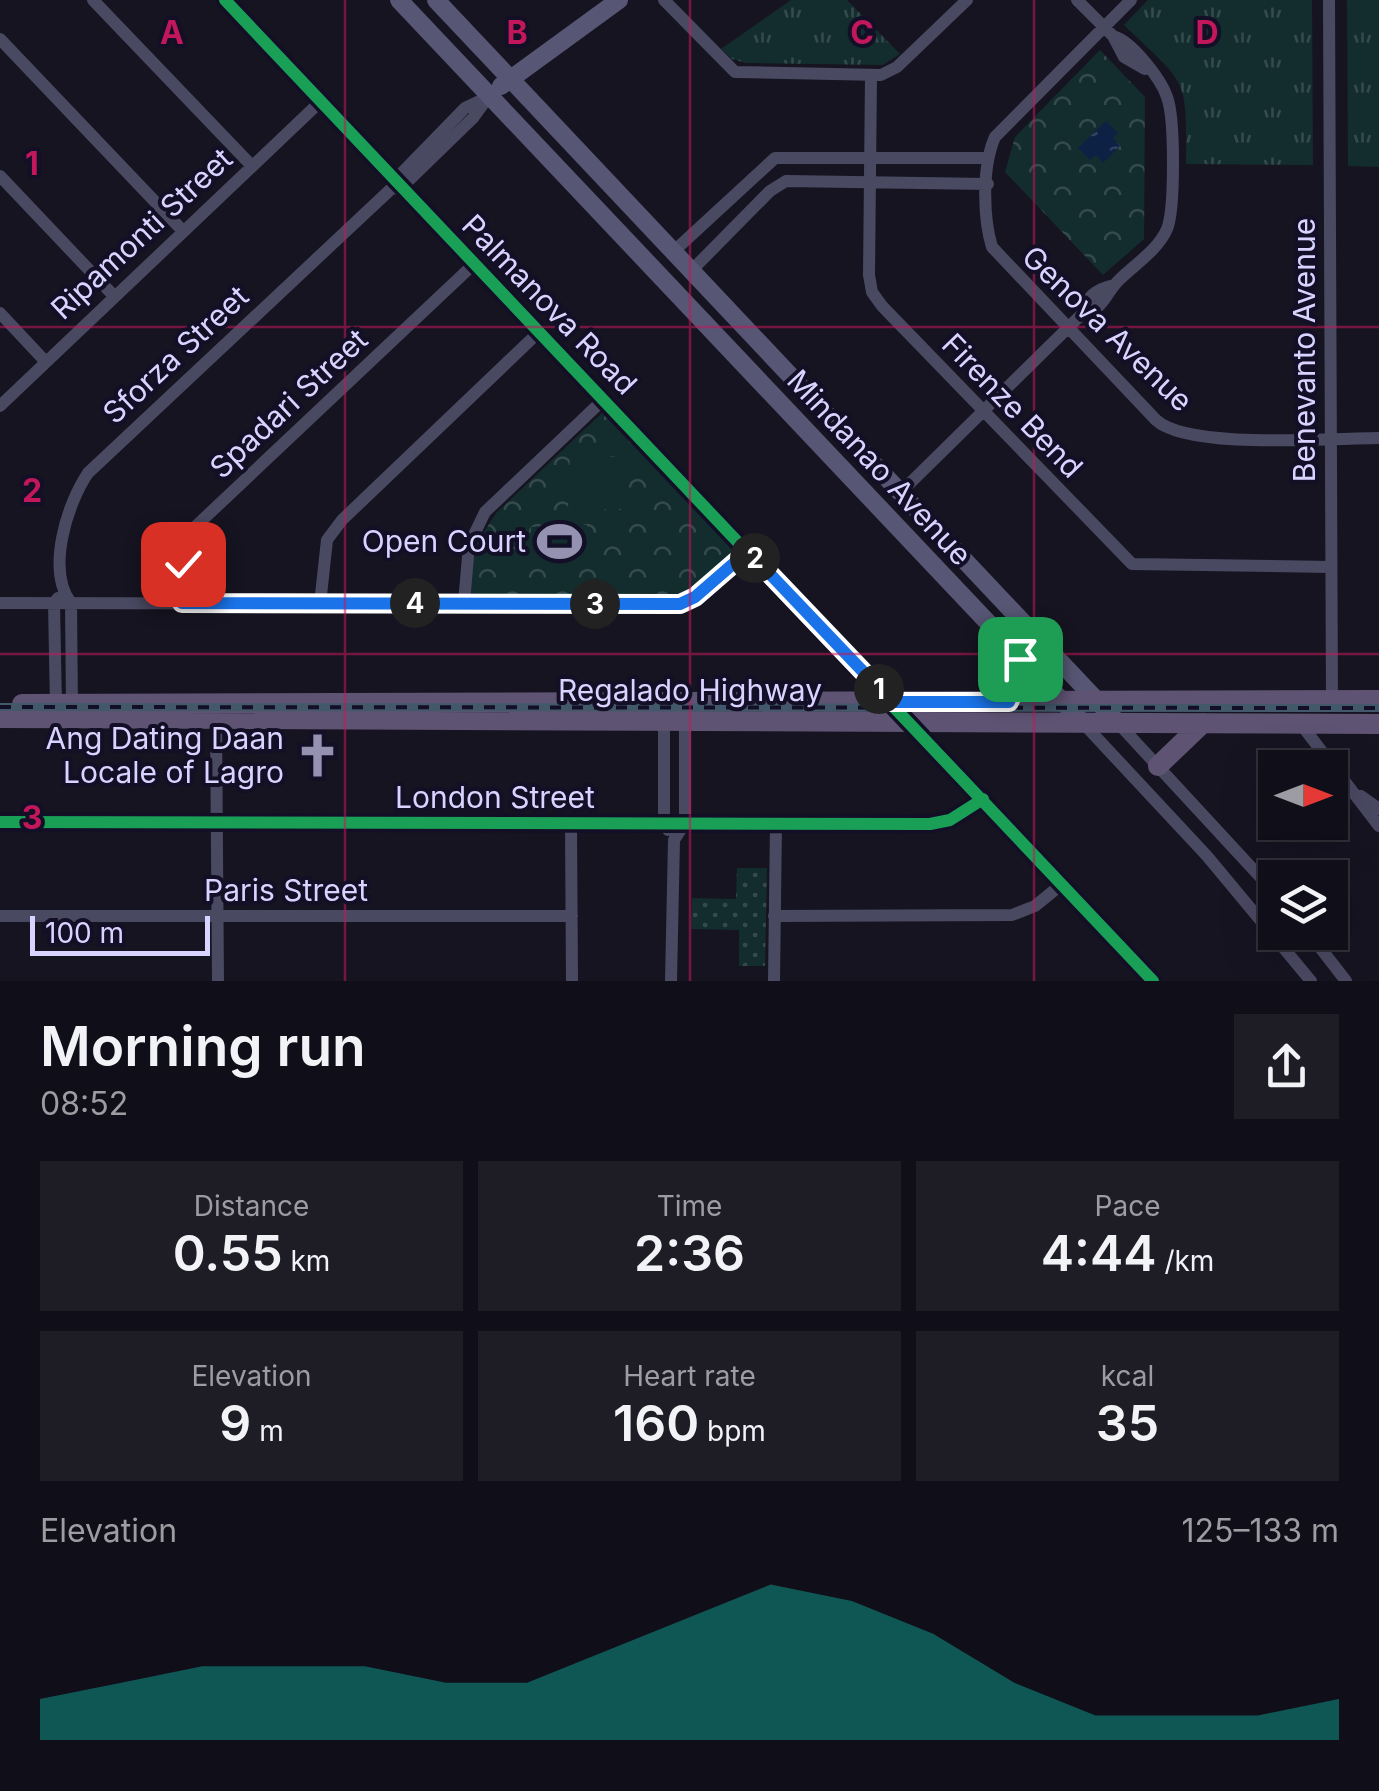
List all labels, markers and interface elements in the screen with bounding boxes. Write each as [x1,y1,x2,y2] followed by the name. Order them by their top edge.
[160,13,184,52] text: A
[506,13,528,52] text: B
[850,13,874,52] text: C
[1195,13,1219,52] text: D
[43,140,239,326] street label: Ripamonti Street
[25,144,39,183] text: 1
[455,207,645,402] street label: Palmanova Road
[1286,218,1322,482] street label: Benevanto Avenue
[1015,238,1200,418] street label: Genova Avenue
[95,278,255,431] street label: Sforza Street
[202,321,375,485] street label: Spadari Street
[935,326,1090,485] street label: Firenze Bend
[780,362,979,572] street label: Mindanao Avenue
[22,471,42,510] text: 2
[535,518,583,566] sports icon: Open Court
[141,522,226,607] pin
[362,523,526,559] place label: Open Court
[730,533,780,583] pin: 2
[156,537,211,592] icon: check
[746,541,764,575] text: 2
[390,578,440,628] pin: 4
[570,579,620,629] pin: 3
[406,586,424,620] text: 4
[586,587,604,621] text: 3
[978,617,1063,702] pin
[993,632,1048,687] icon: arrive
[854,664,904,714] pin: 1
[558,672,822,708] street label: Regalado Highway
[873,672,885,706] text: 1
[46,720,284,790] place label: Ang Dating Daan Locale of Lagro
[293,732,341,780] church icon: Ang Dating Daan Locale of Lagro
[1258,750,1348,840] north arrow
[1258,750,1348,950] map controls
[395,779,595,815] street label: London Street
[22,798,42,837] text: 3
[1258,860,1348,950] button: layers
[204,872,368,908] street label: Paris Street
[30,911,210,956] scale bar
[45,916,124,950] text: 100 m
[40,1013,366,1079] text: Morning run
[1234,1014,1339,1119] button: share
[40,1084,128,1123] text: 08:52
[194,1189,309,1223] text: Distance
[657,1189,722,1223] text: Time
[1095,1189,1160,1223] text: Pace
[173,1223,283,1283] text: 0.55
[634,1223,745,1283] text: 2:36
[1041,1223,1157,1283] text: 4:44
[283,1244,330,1278] text: km
[1157,1244,1214,1278] text: /km
[192,1359,311,1393] text: Elevation
[623,1359,756,1393] text: Heart rate
[1101,1359,1154,1393] text: kcal
[219,1393,251,1453] text: 9
[613,1393,699,1453] text: 160
[1096,1393,1159,1453] text: 35
[251,1414,284,1448] text: m
[699,1414,766,1448] text: bpm
[40,1511,177,1550] text: Elevation
[1181,1511,1339,1550] text: 125–133 m

